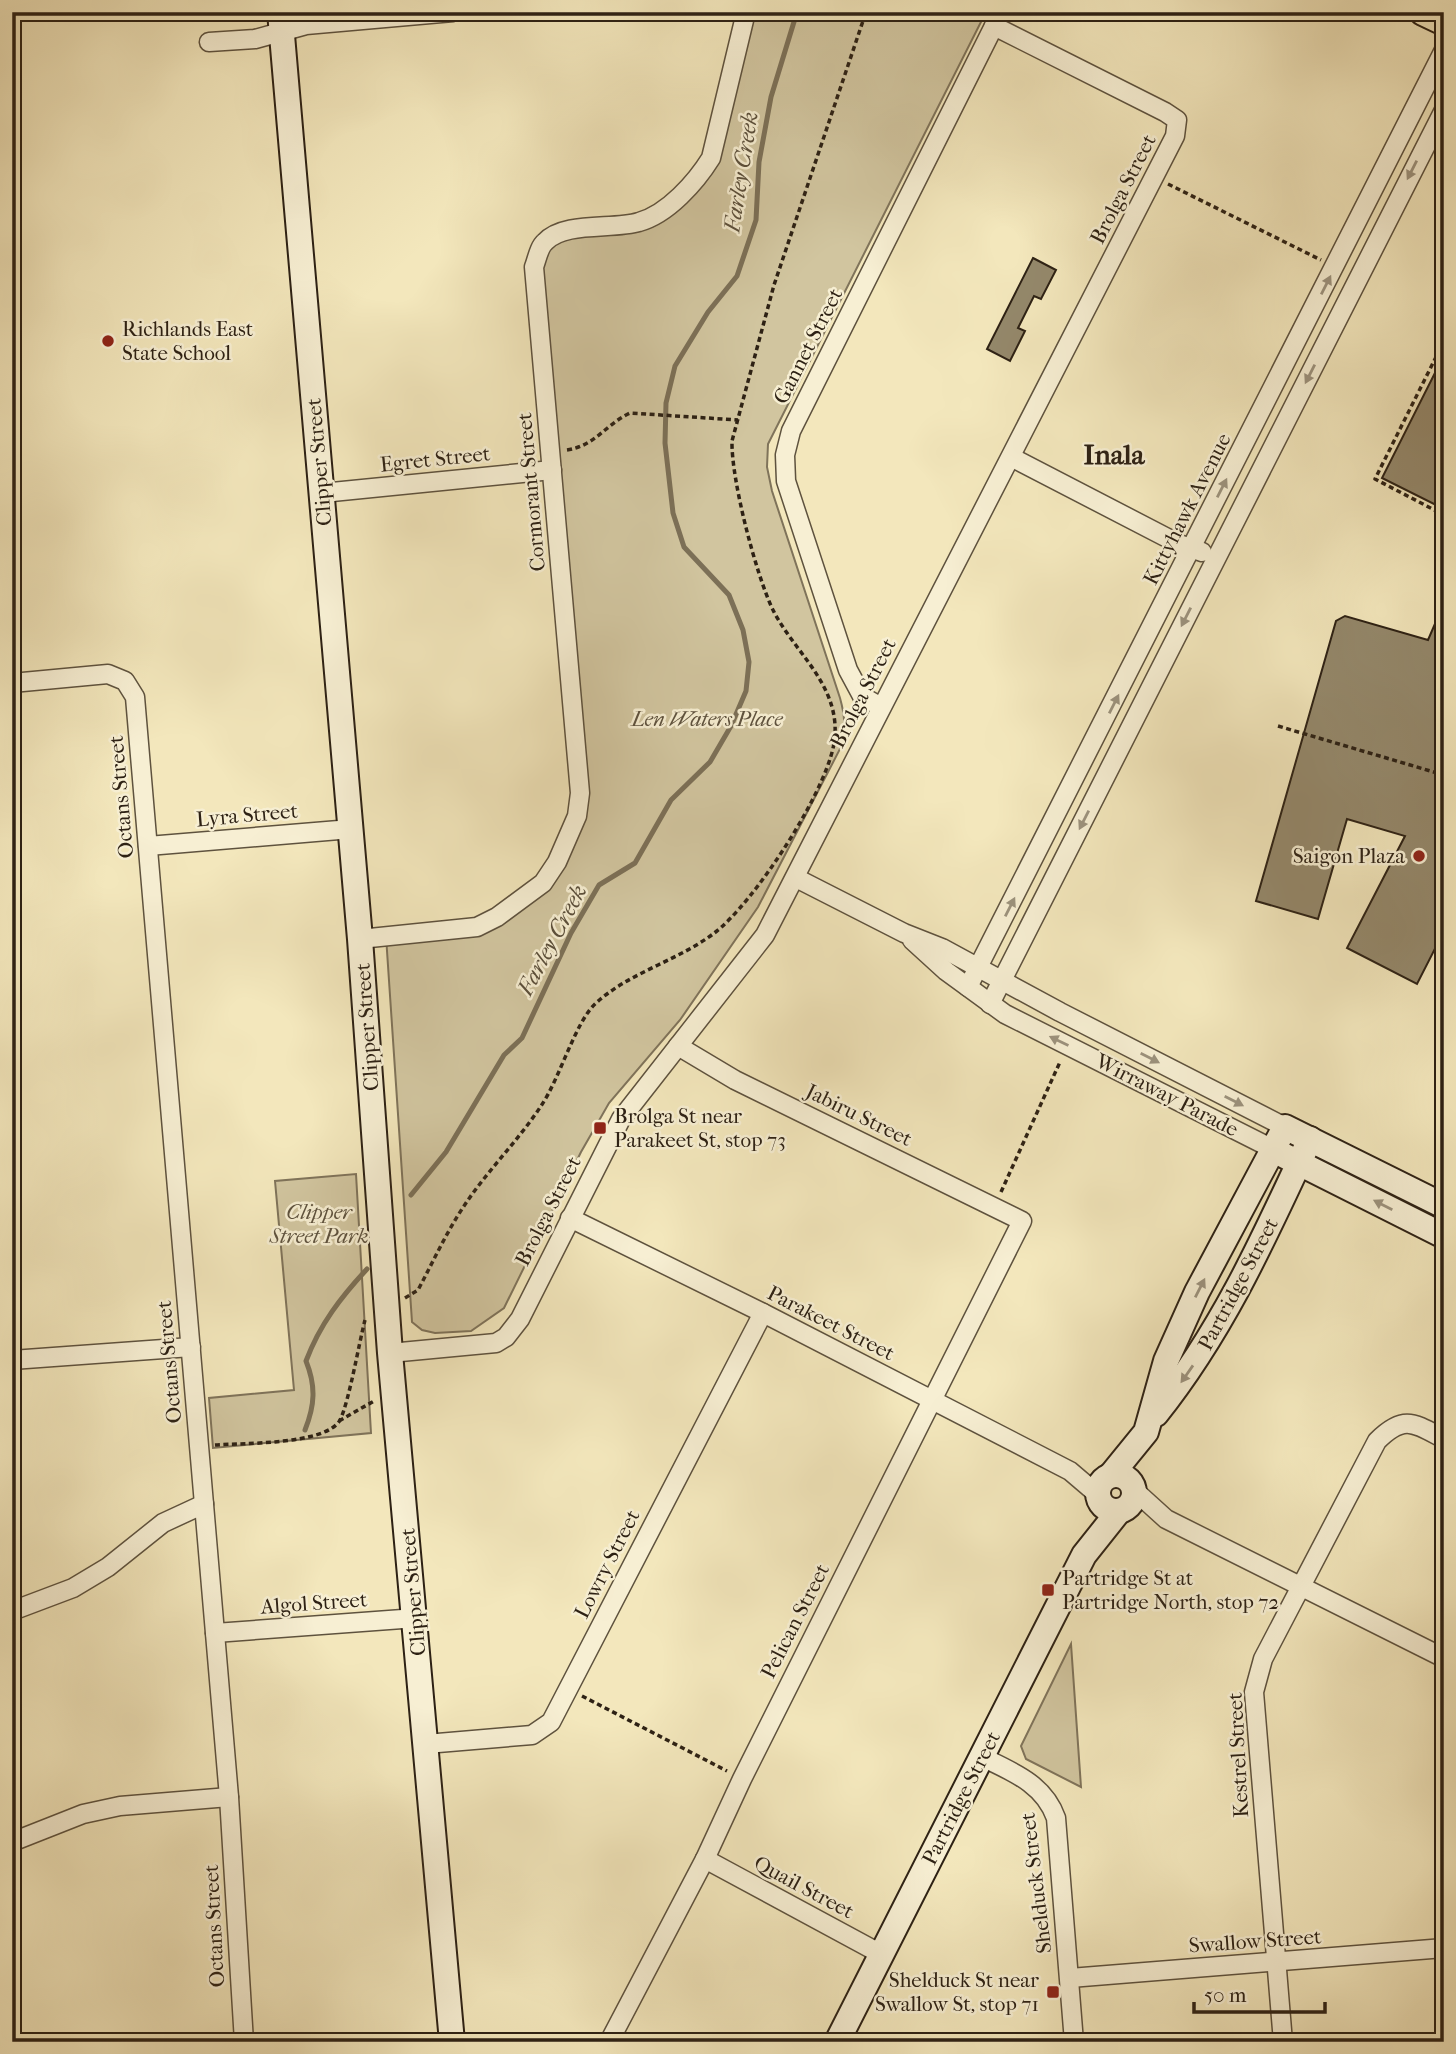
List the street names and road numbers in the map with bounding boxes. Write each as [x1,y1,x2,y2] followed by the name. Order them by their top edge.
[1085,130,1161,248] street label: Brolga Street
[769,284,848,408] street label: Gannet Street
[301,397,337,527] street label: Clipper Street
[512,411,550,573] street label: Cormorant Street
[1138,429,1236,589] street label: Kittyhawk Avenue
[379,441,492,477] street label: Egret Street
[825,634,901,752] street label: Brolga Street
[104,734,138,859] street label: Octans Street
[195,799,299,831] street label: Lyra Street
[351,962,383,1092] street label: Clipper Street
[1091,1048,1242,1141] street label: Wirraway Parade
[800,1078,916,1151] street label: Jabiru Street
[510,1152,586,1270] street label: Brolga Street
[1193,1213,1283,1354] street label: Partridge Street
[763,1281,899,1366] street label: Parakeet Street
[152,1299,186,1424] street label: Octans Street
[569,1505,645,1622] street label: Lowry Street
[395,1527,431,1657] street label: Clipper Street
[756,1559,834,1682] street label: Pelican Street
[259,1587,369,1619] street label: Algol Street
[1223,1691,1253,1818] street label: Kestrel Street
[917,1727,1005,1869] street label: Partridge Street
[1015,1811,1057,1955] street label: Shelduck Street
[750,1851,859,1924] street label: Quail Street
[199,1863,229,1988] street label: Octans Street
[1188,1924,1323,1958] street label: Swallow Street

